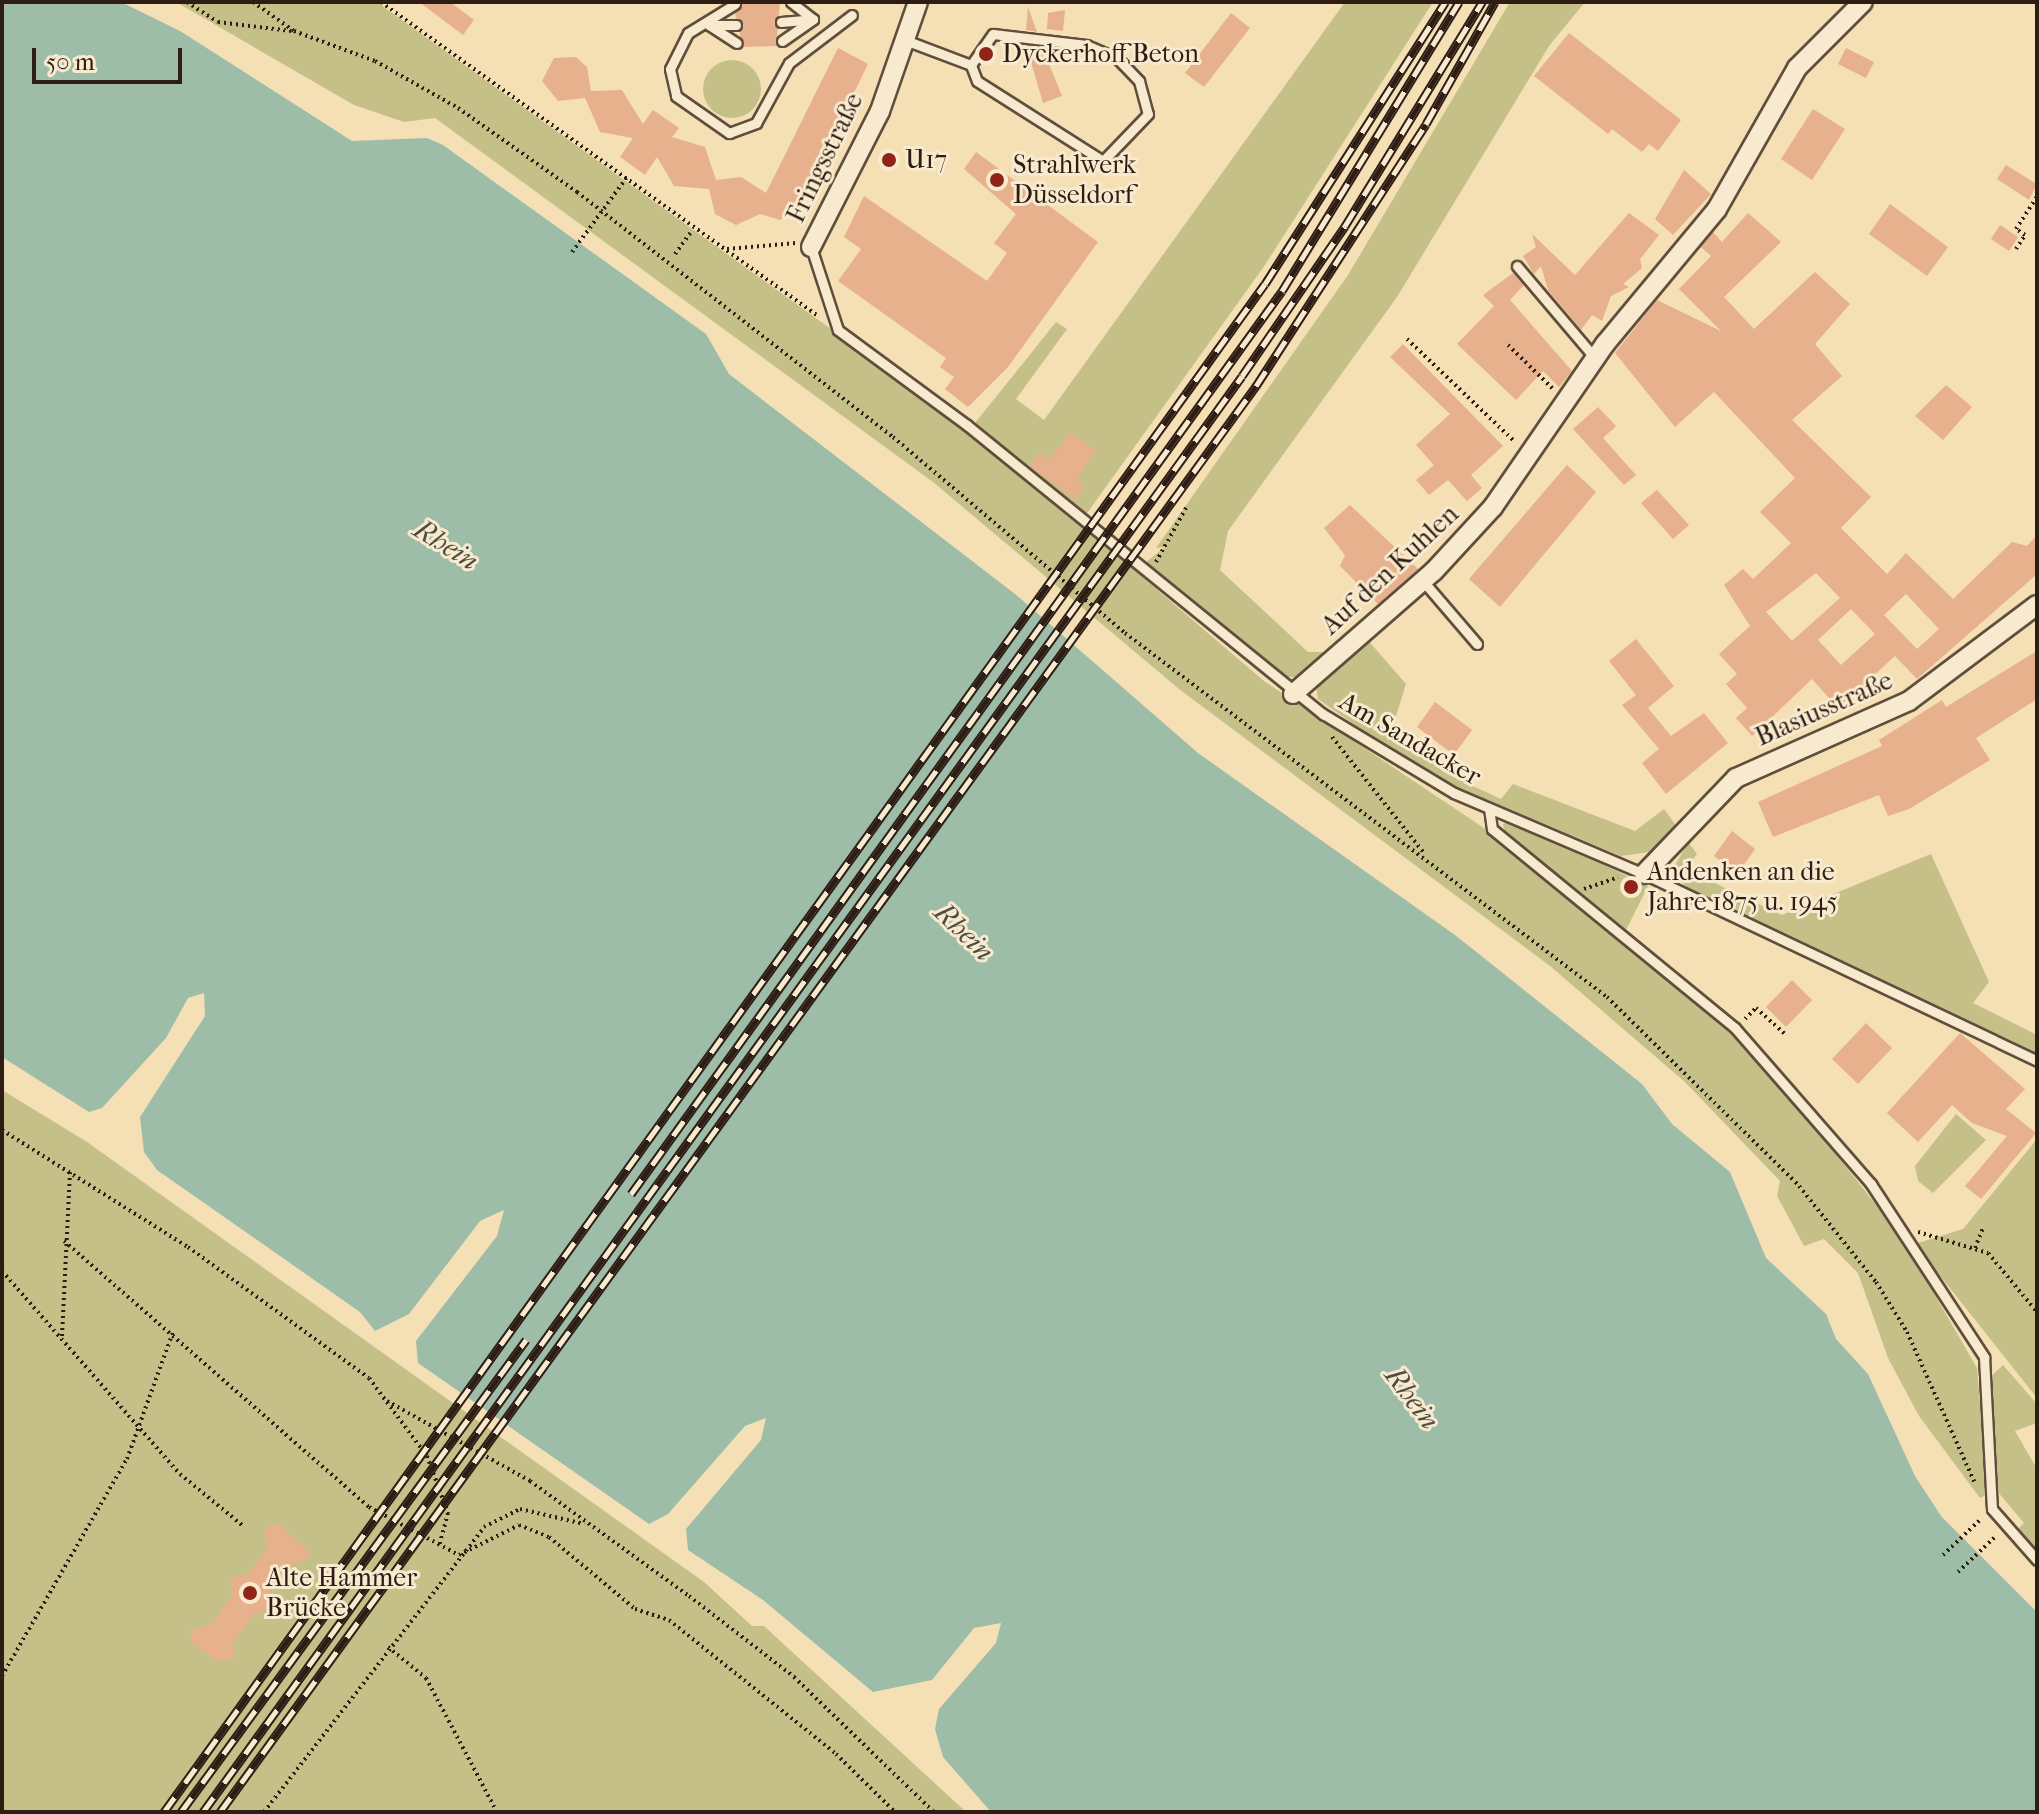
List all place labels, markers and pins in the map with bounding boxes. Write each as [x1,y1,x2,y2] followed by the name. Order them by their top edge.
[1002,38,1199,70] place label: Dyckerhoff Beton
[977,45,995,63] marker: Dyckerhoff Beton
[905,144,947,176] place label: U17
[1013,149,1136,210] place label: Strahlwerk Düsseldorf
[880,151,898,169] marker: U17
[988,171,1006,189] marker: Strahlwerk Düsseldorf
[1647,856,1838,918] place label: Andenken an die Jahre 1875 u. 1945
[1622,878,1640,896] marker: Andenken an die Jahre 1875 u. 1945
[266,1562,417,1624] place label: Alte Hammer Brücke
[241,1584,259,1602] marker: Alte Hammer Brücke

